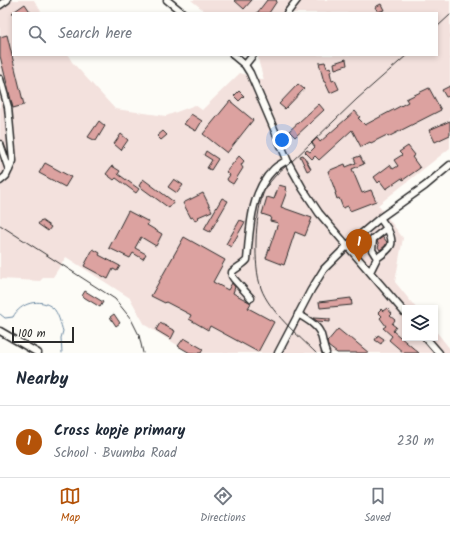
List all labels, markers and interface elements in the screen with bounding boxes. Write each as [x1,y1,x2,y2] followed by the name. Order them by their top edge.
[12,12,438,56] search box
[58,22,132,46] text: Search here
[26,23,48,45] icon: search
[272,130,292,150] your location
[346,229,372,262] pin: 1
[402,305,438,341] map controls
[402,305,438,341] button: layers
[12,325,74,344] scale bar
[18,325,46,343] text: 100 m
[16,366,68,393] text: Nearby
[54,419,185,443] text: Cross kopje primary
[27,431,31,452] text: 1
[397,431,434,452] text: 230 m
[54,443,177,464] text: School · Bvumba Road
[59,485,81,527] tab: Map
[200,485,246,527] tab: Directions
[365,485,391,527] tab: Saved

